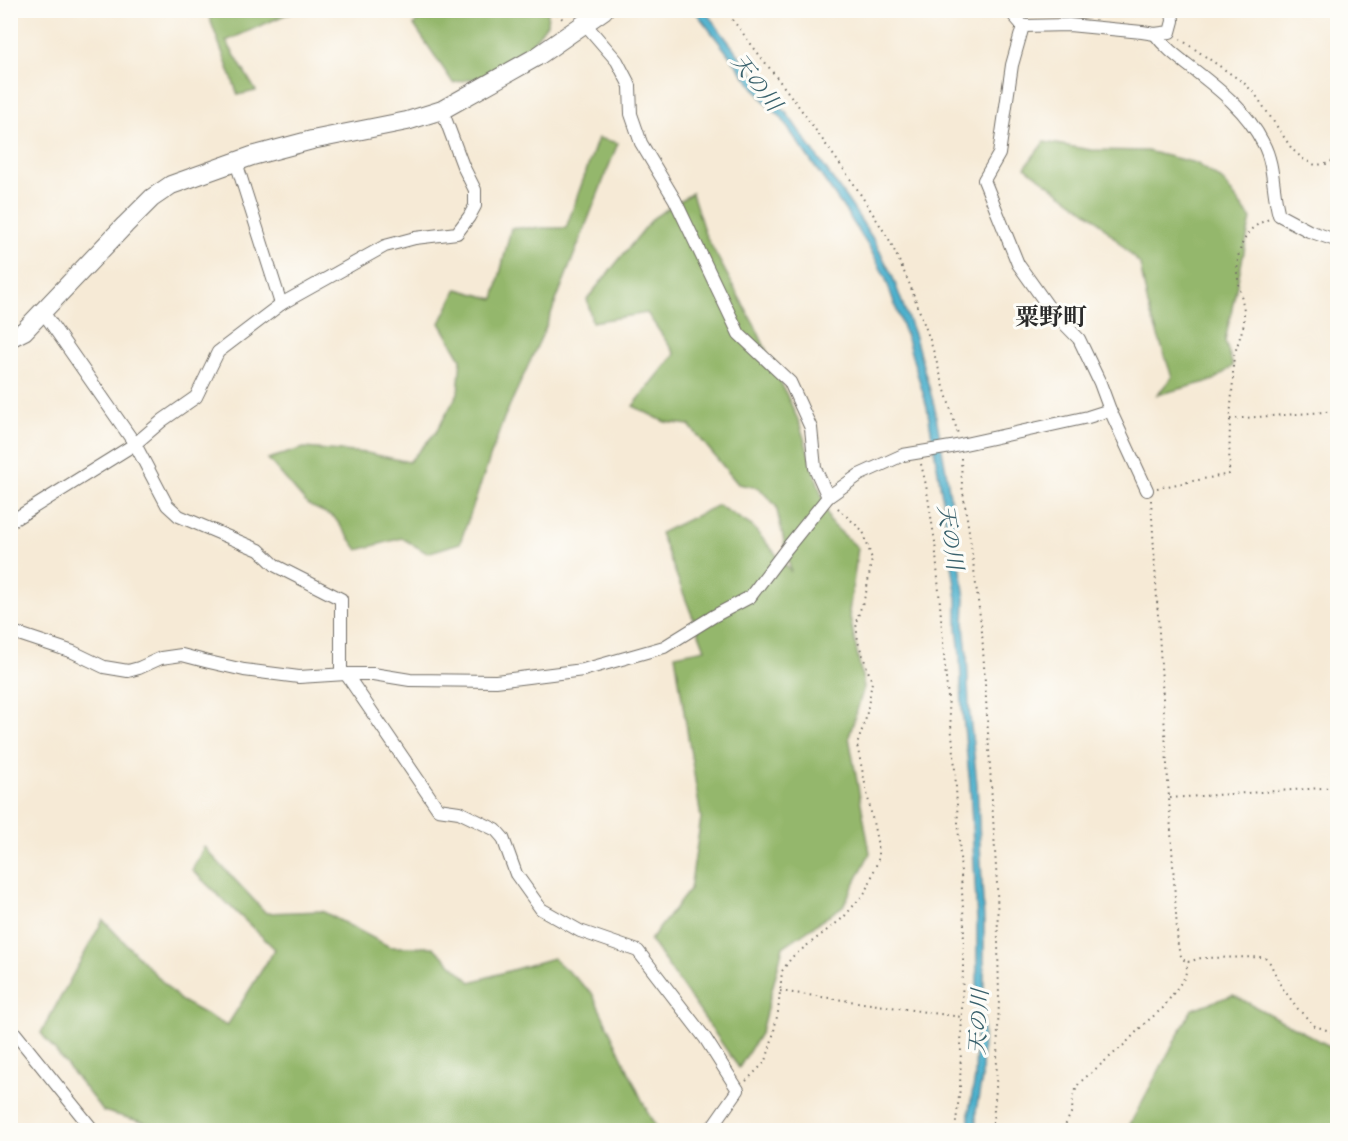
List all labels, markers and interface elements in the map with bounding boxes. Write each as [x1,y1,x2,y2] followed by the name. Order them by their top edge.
[722,48,789,121] water label: 天の川
[1015,302,1087,336] district label: 粟野町
[927,502,969,575] water label: 天の川
[963,986,999,1056] water label: 天の川

